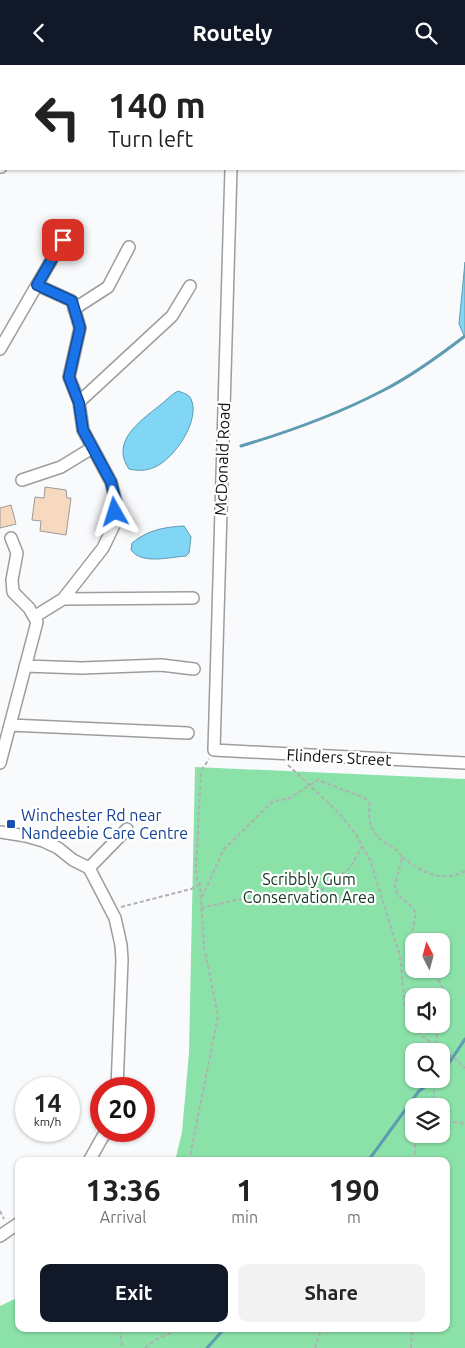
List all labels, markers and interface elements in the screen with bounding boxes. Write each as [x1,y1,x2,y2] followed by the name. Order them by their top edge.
[25,19,53,47] icon: back
[412,19,440,47] icon: search
[192,20,273,45] text: Routely
[25,85,90,150] icon: left
[108,85,206,125] text: 140 m
[108,126,193,151] text: Turn left
[42,219,84,261] pin
[49,226,77,254] icon: arrive
[211,402,233,516] street label: McDonald Road
[88,485,140,537] position arrow
[286,745,393,769] street label: Flinders Street
[21,806,188,842] place label: Winchester Rd near Nandeebie Care Centre
[5,818,17,830] marker: Winchester Rd near Nandeebie Care Centre
[243,870,375,906] park label: Scribbly Gum Conservation Area
[405,933,450,977] north arrow
[405,933,450,1143] map controls
[405,988,450,1033] button: sound
[405,1043,450,1088] button: search
[90,1077,155,1142] speed limit sign: 20
[33,1089,62,1117] text: 14
[405,1098,450,1143] button: layers
[34,1115,61,1128] text: km/h
[86,1173,161,1207] text: 13:36
[236,1173,253,1207] text: 1
[329,1173,379,1207] text: 190
[100,1208,146,1226] text: Arrival
[231,1208,258,1226] text: min
[347,1208,361,1226] text: m
[40,1264,228,1322] button: Exit
[238,1264,425,1322] button: Share

